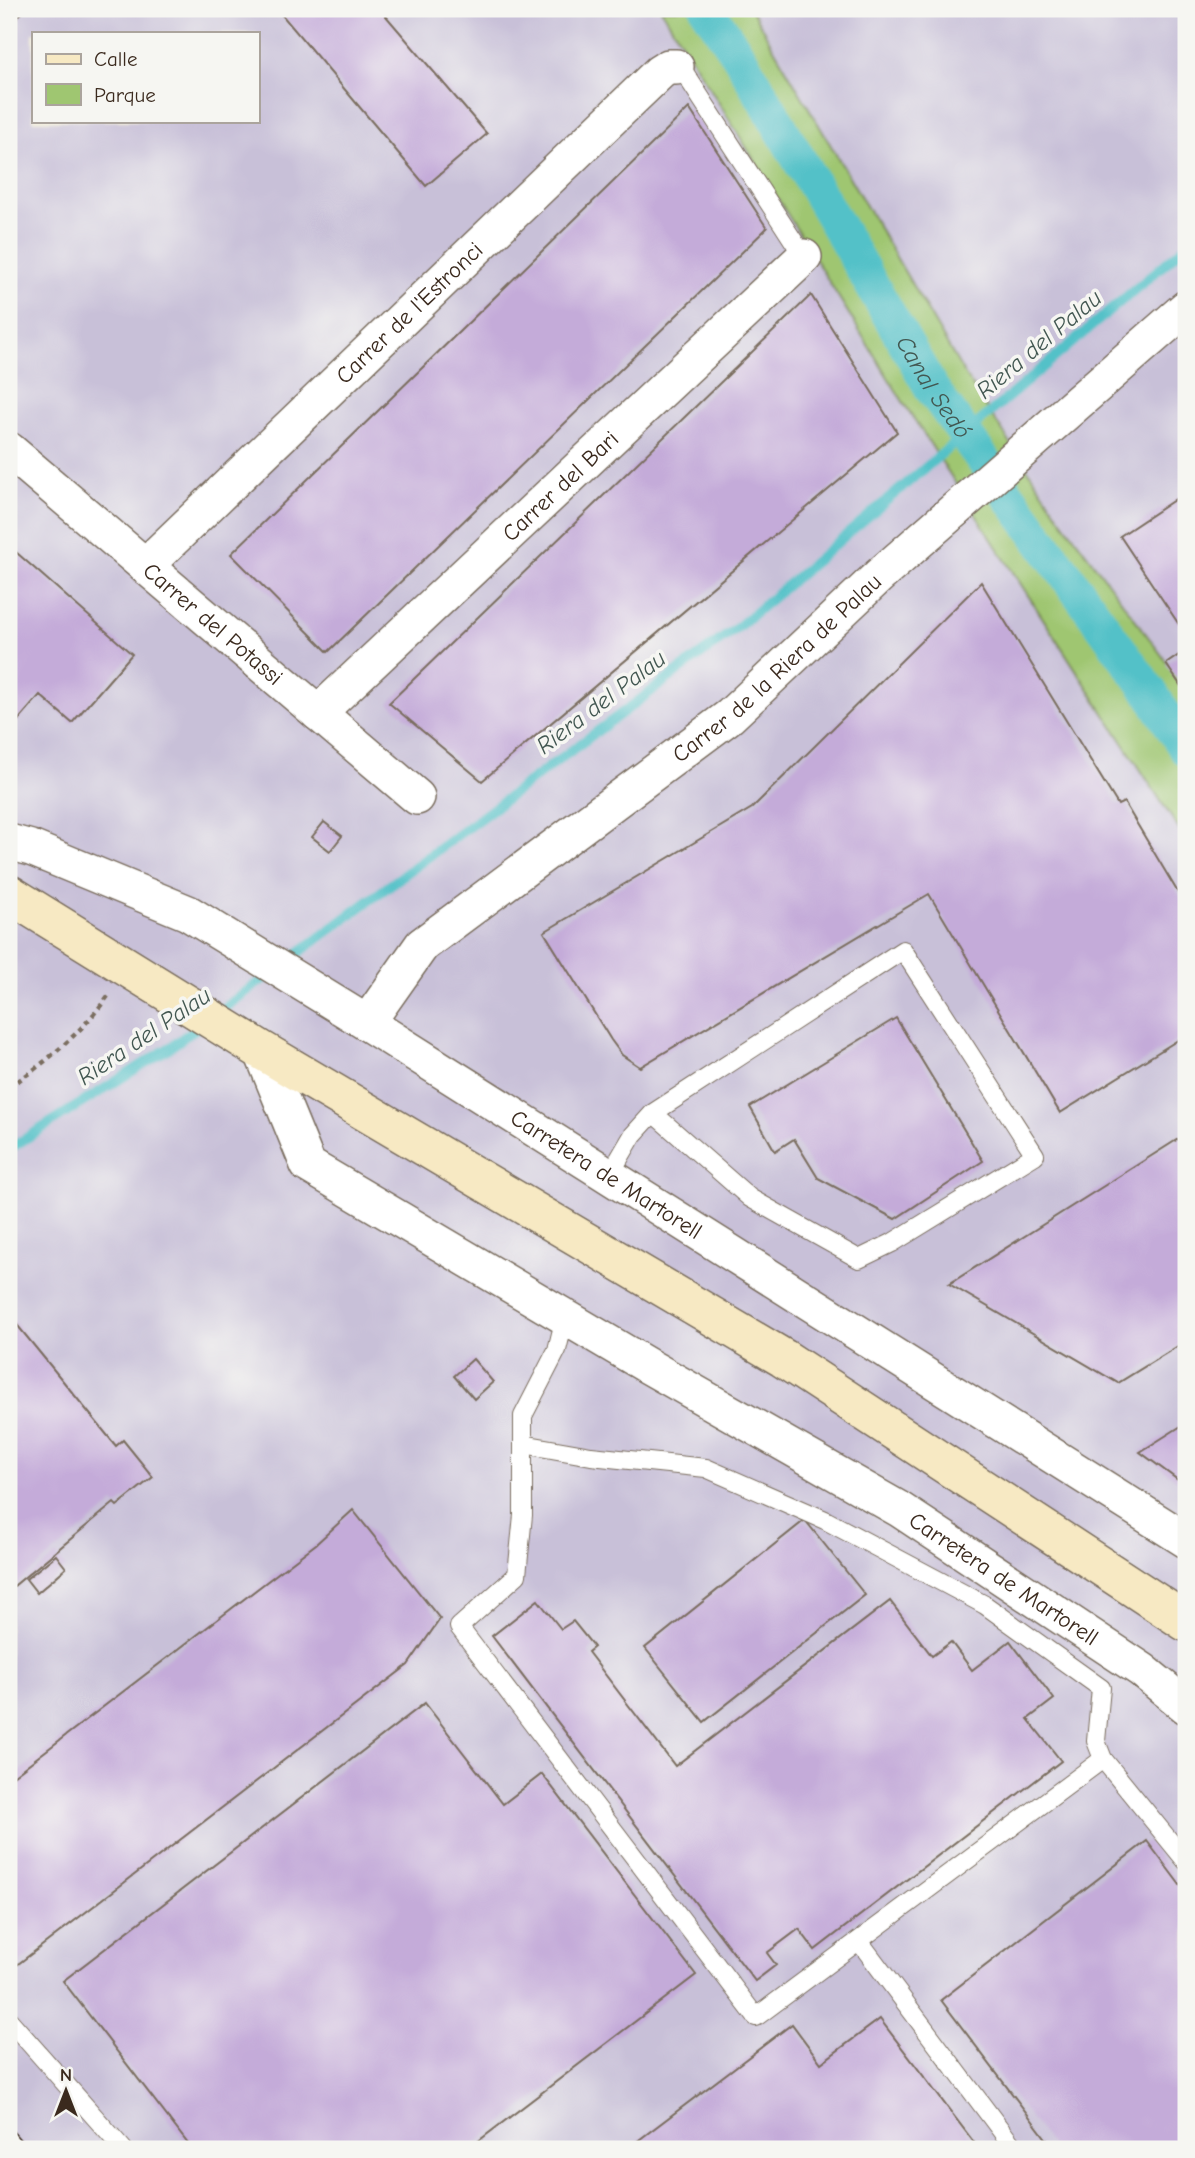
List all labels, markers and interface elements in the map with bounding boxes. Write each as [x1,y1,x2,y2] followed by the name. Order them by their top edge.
[32,32,259,122] legend
[94,47,137,71] text: Calle
[94,83,156,107] text: Parque
[330,236,488,389] street label: Carrer de l'Estronci
[971,284,1107,404] water label: Riera del Palau
[890,331,977,444] water label: Canal Sedó
[496,425,624,547] street label: Carrer del Bari
[138,557,288,691] street label: Carrer del Potassi
[667,568,887,768] street label: Carrer de la Riera de Palau
[531,644,671,760] water label: Riera del Palau
[72,981,216,1091] water label: Riera del Palau
[506,1104,707,1245] street label: Carretera de Martorell
[904,1506,1104,1651] street label: Carretera de Martorell
[32,2056,102,2126] north arrow
[60,2064,72,2086] text: N

